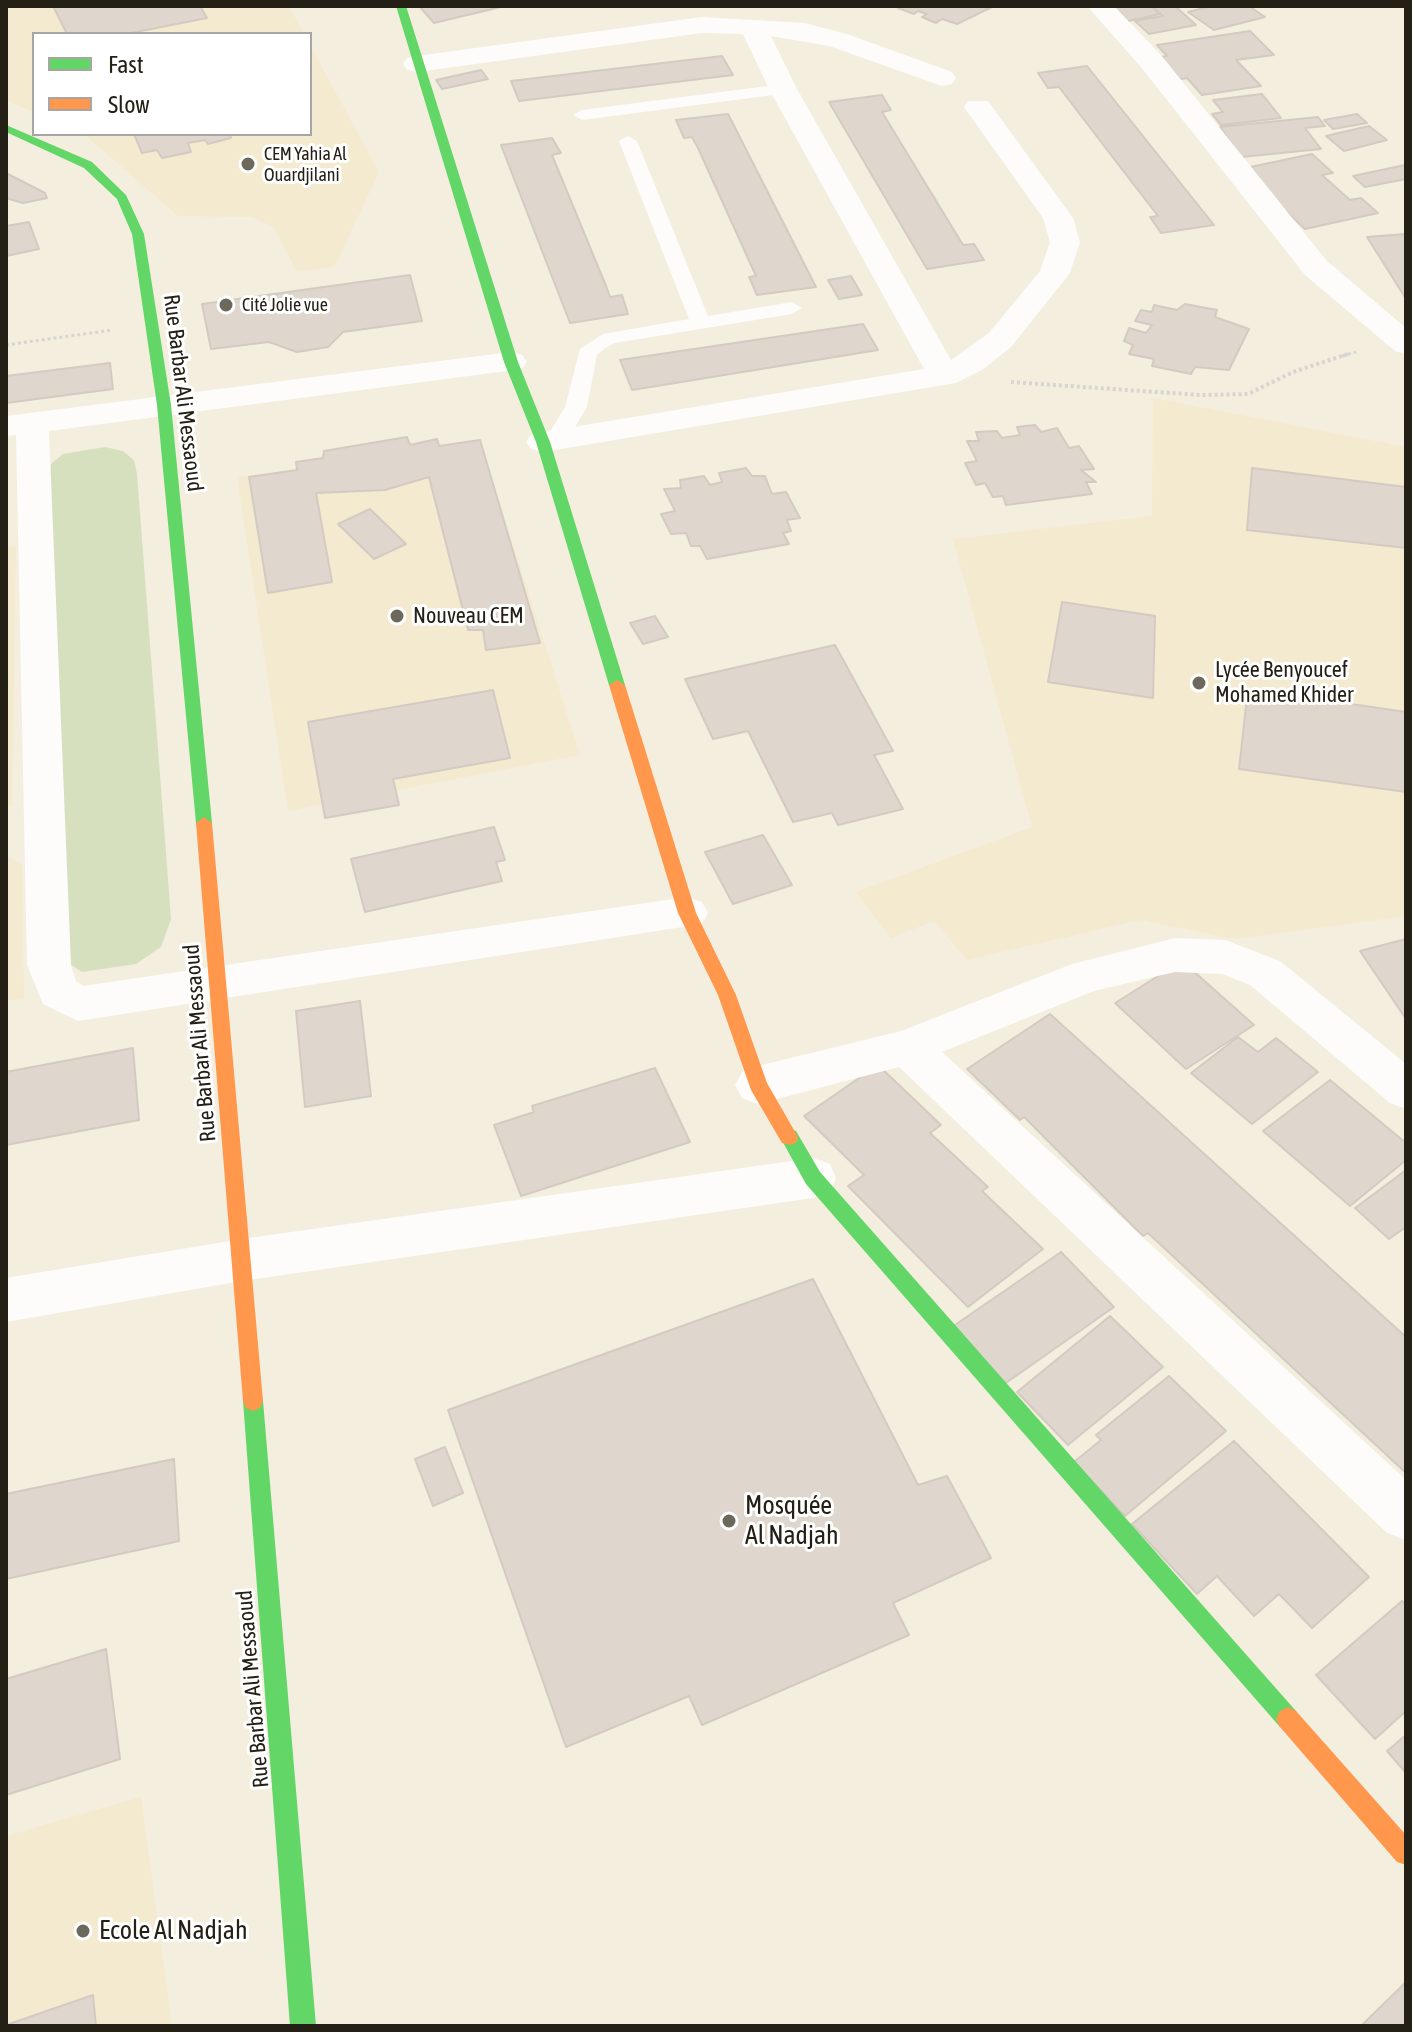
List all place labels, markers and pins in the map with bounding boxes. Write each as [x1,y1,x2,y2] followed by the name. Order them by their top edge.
[264,143,347,186] place label: CEM Yahia Al Ouardjilani
[239,155,257,173] marker: CEM Yahia Al Ouardjilani
[242,294,328,316] place label: Cité Jolie vue
[217,296,235,314] marker: Cité Jolie vue
[413,603,524,629] place label: Nouveau CEM
[388,607,406,625] marker: Nouveau CEM
[1215,657,1354,708] place label: Lycée Benyoucef Mohamed Khider
[1190,674,1208,692] marker: Lycée Benyoucef Mohamed Khider
[745,1490,839,1552] place label: Mosquée Al Nadjah
[720,1512,738,1530] marker: Mosquée Al Nadjah
[99,1915,248,1947] place label: Ecole Al Nadjah
[74,1922,92,1940] marker: Ecole Al Nadjah

